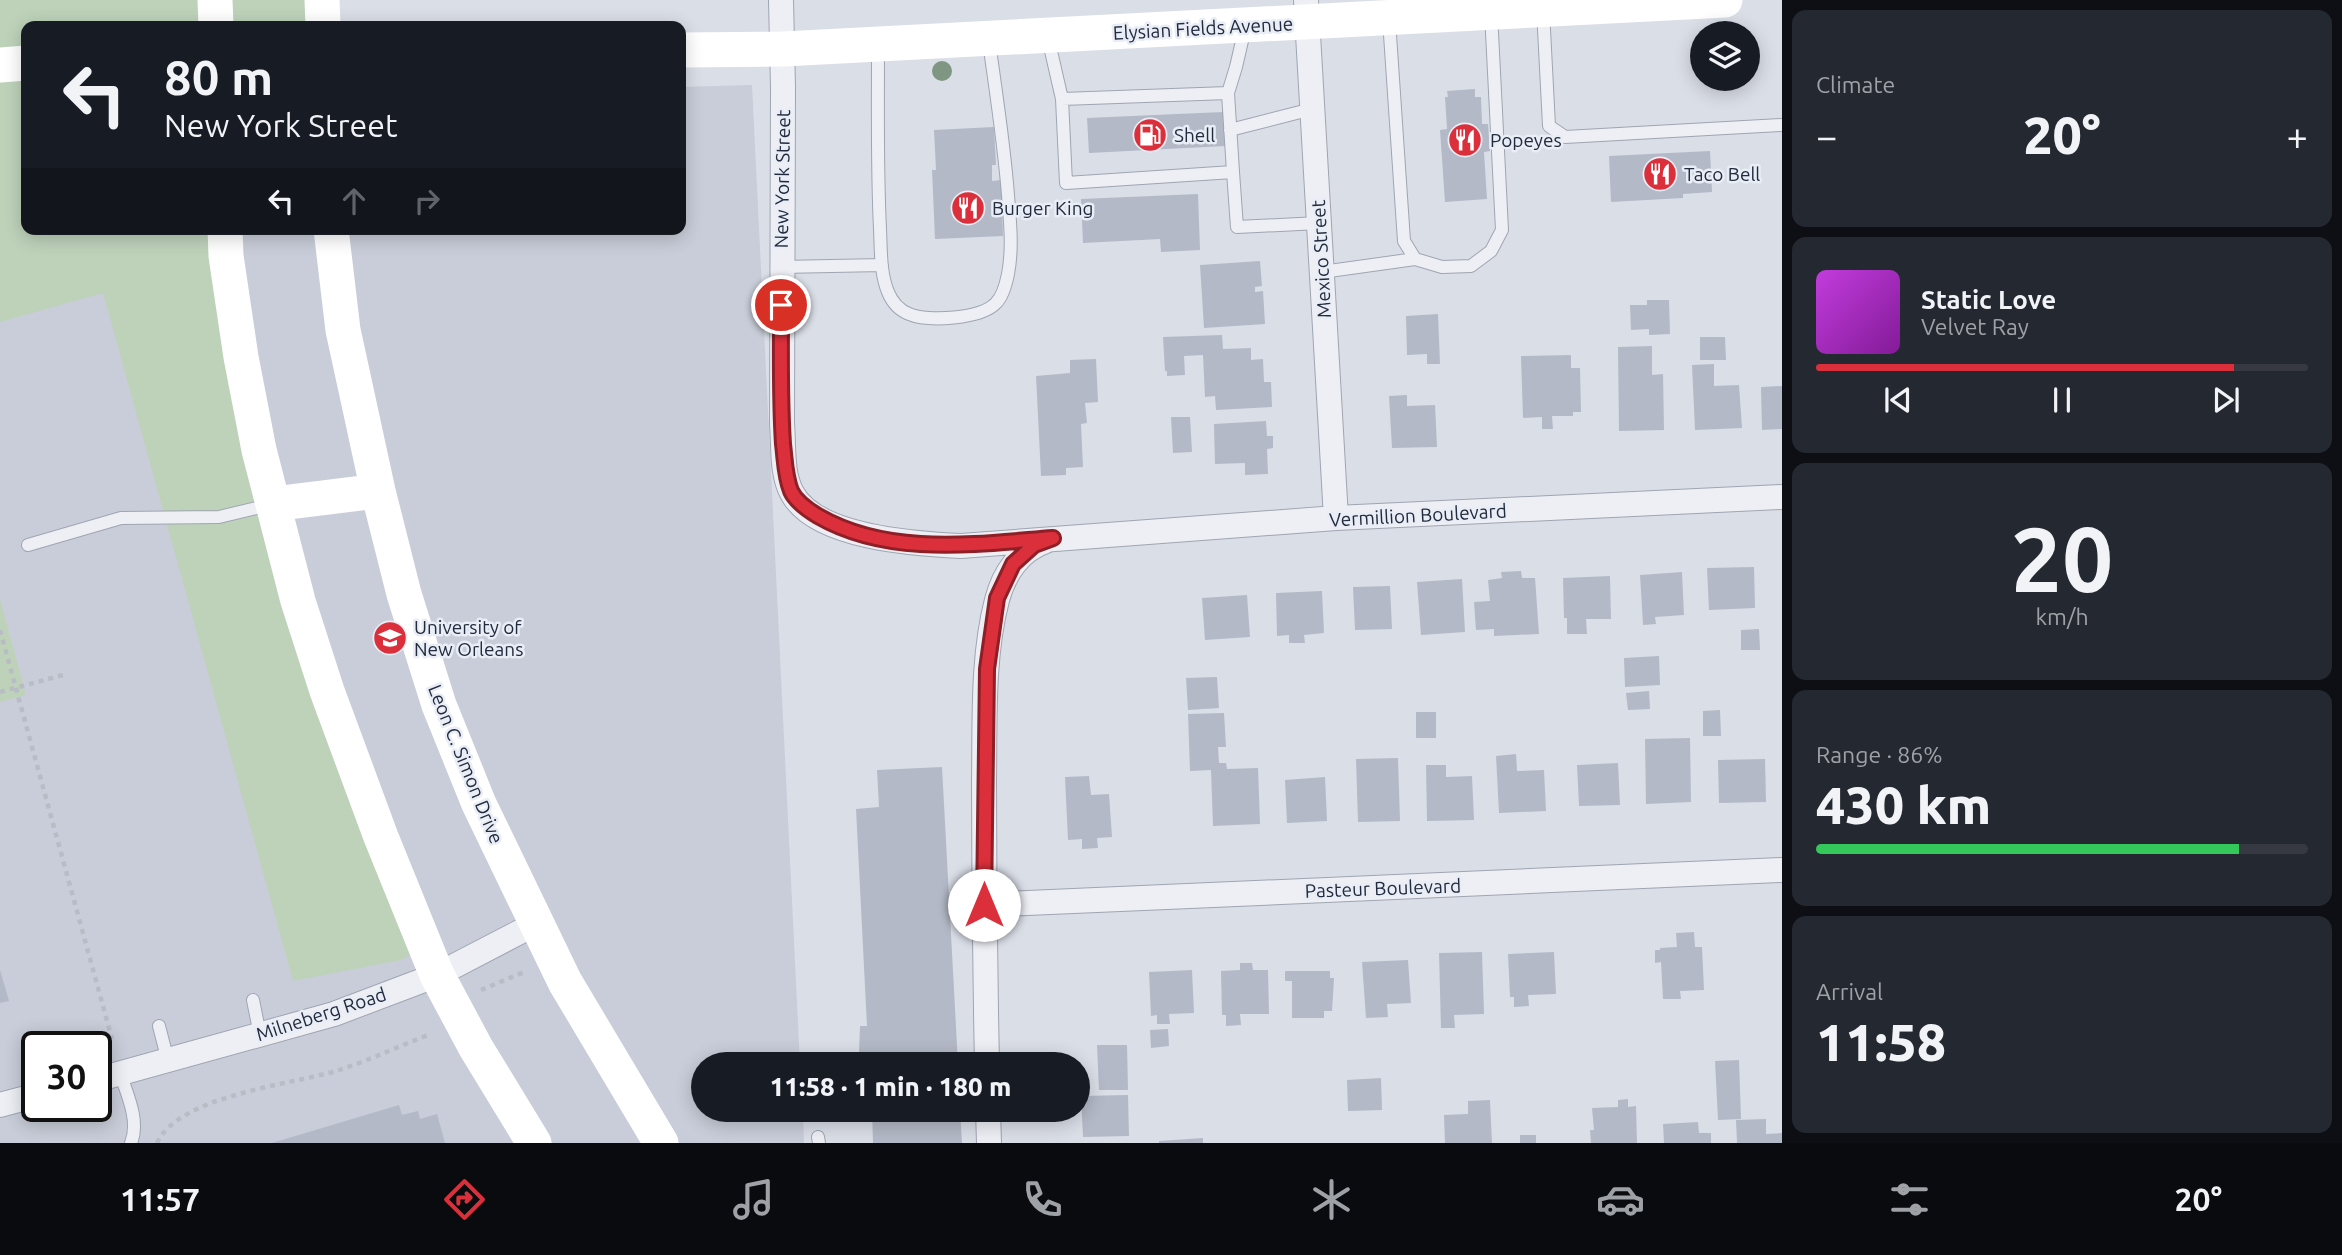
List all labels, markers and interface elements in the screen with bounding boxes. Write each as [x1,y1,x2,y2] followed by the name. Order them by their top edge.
[1112,12,1294,44] street label: Elysian Fields Avenue
[1690,21,1760,91] map controls
[1690,21,1760,91] button: layers
[49,49,140,140] icon: left
[164,49,273,104] text: 80 m
[1816,72,1895,97] text: Climate
[2023,106,2101,164] text: 20°
[164,107,397,143] text: New York Street
[770,109,794,248] street label: New York Street
[1816,115,1837,157] text: −
[2287,115,2308,157] text: +
[1131,116,1169,154] fuel station icon: Shell
[1446,121,1484,159] restaurant icon: Popeyes
[1174,124,1215,146] place label: Shell
[1490,129,1562,151] place label: Popeyes
[1641,155,1679,193] restaurant icon: Taco Bell
[1684,163,1760,185] place label: Taco Bell
[262,182,300,220] icon: left
[335,182,373,220] icon: ahead
[408,182,446,220] icon: right
[949,189,987,227] restaurant icon: Burger King
[992,197,1093,219] place label: Burger King
[1307,199,1335,319] street label: Mexico Street
[751,275,811,335] pin
[1921,285,2056,314] text: Static Love
[762,286,800,324] icon: arrive
[1921,314,2029,339] text: Velvet Ray
[1879,381,1917,419] icon: previous
[2043,381,2081,419] icon: pause
[2207,381,2245,419] icon: next
[1329,499,1507,531] street label: Vermillion Boulevard
[2011,507,2113,609] text: 20
[2035,604,2089,629] text: km/h
[414,616,523,660] place label: University of New Orleans
[371,619,409,657] school or university icon: University of New Orleans
[424,681,508,847] street label: Leon C. Simon Drive
[1816,742,1943,767] text: Range · 86%
[1816,776,1991,834] text: 430 km
[947,868,1021,942] position arrow
[1304,874,1462,902] street label: Pasteur Boulevard
[1816,979,1883,1004] text: Arrival
[253,983,389,1045] street label: Milneberg Road
[1816,1013,1946,1071] text: 11:58
[21,1031,112,1122] speed limit sign: 30
[770,1072,1011,1101] text: 11:58 · 1 min · 180 m
[440,1175,489,1224] icon: directions
[729,1175,778,1224] icon: music
[1018,1175,1067,1224] icon: phone
[1307,1175,1356,1224] icon: climate
[1596,1175,1645,1224] icon: car
[1885,1175,1934,1224] icon: filters
[120,1181,200,1217] text: 11:57
[2175,1181,2222,1217] text: 20°

